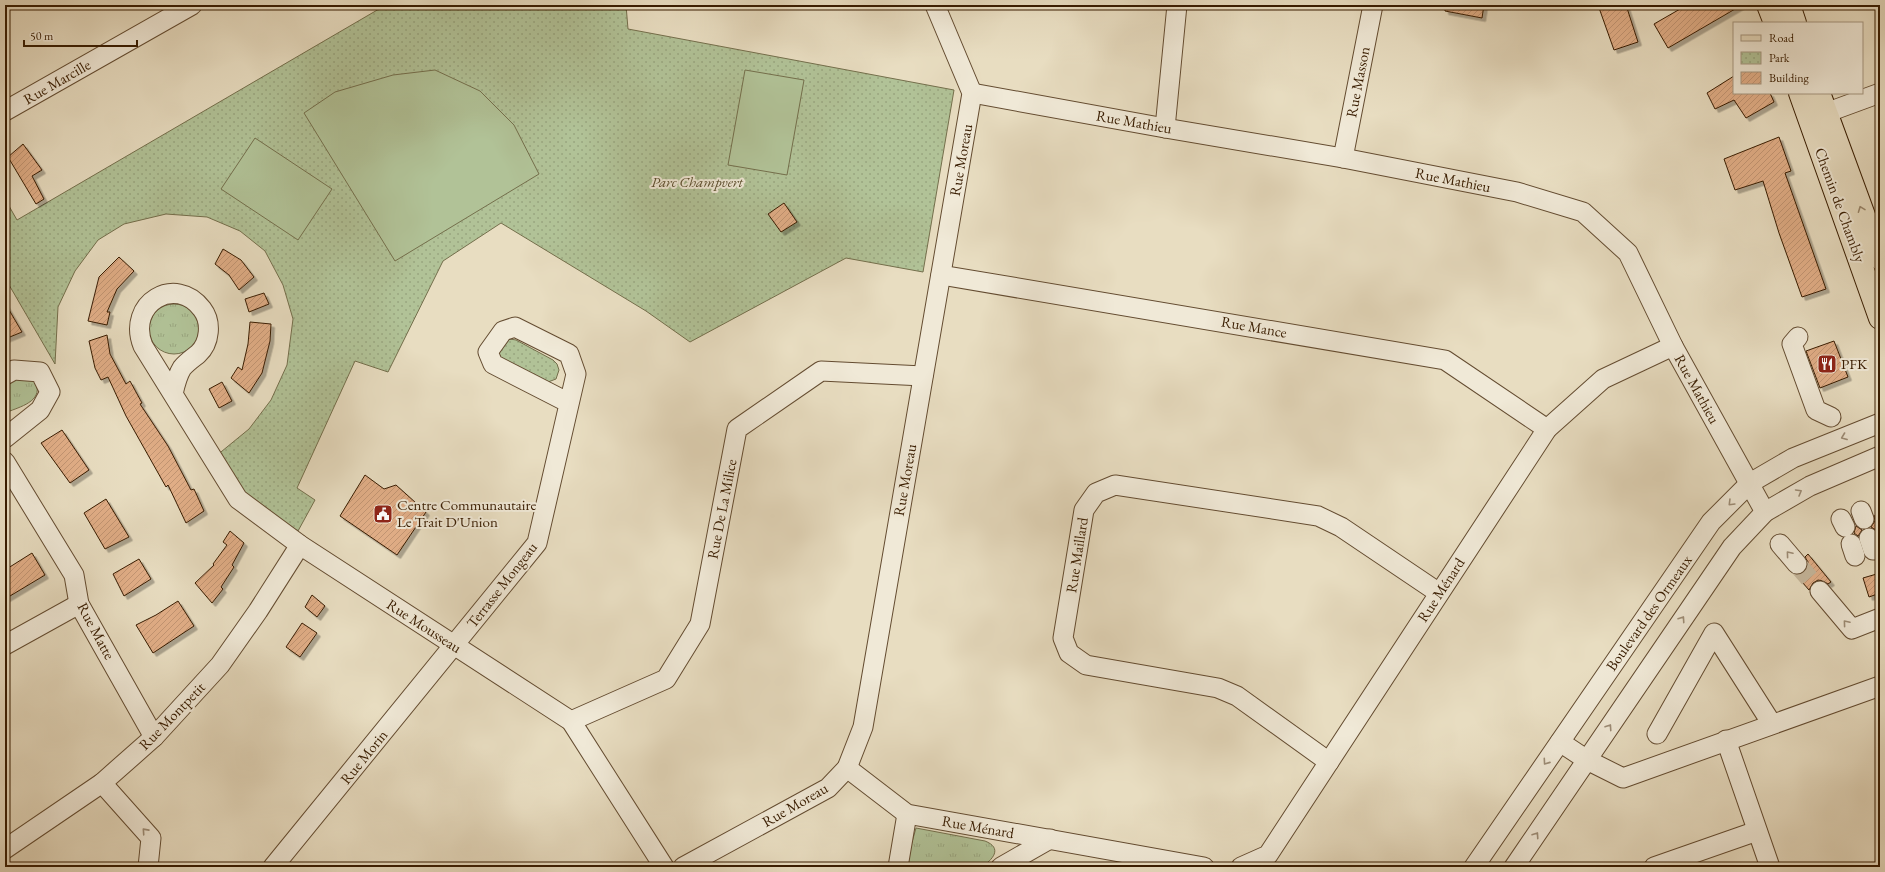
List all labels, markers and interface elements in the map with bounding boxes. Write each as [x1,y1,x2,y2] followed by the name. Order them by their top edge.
[24,22,137,48] scale bar
[1733,22,1863,94] legend
[30,28,54,44] text: 50 m
[1769,30,1795,46] text: Road
[1341,45,1374,119] street label: Rue Masson
[1769,50,1790,66] text: Park
[20,55,94,108] street label: Rue Marcille
[1769,70,1810,86] text: Building
[1095,106,1174,138] street label: Rue Mathieu
[945,122,976,197] street label: Rue Moreau
[1811,145,1870,265] street label: Chemin de Chambly
[1414,163,1493,196] street label: Rue Mathieu
[651,172,744,191] park label: Parc Champvert
[1858,205,1866,212] one-way arrow
[1220,311,1288,342] street label: Rue Mance
[1671,351,1724,427] street label: Rue Mathieu
[1816,353,1838,375] restaurant icon: PFK
[1841,354,1868,373] place label: PFK
[1840,433,1847,441] one-way arrow
[889,442,920,517] street label: Rue Moreau
[703,457,741,561] street label: Rue De La Milice
[1795,489,1802,496] one-way arrow
[397,495,537,531] place label: Centre Communautaire Le Trait D'Union
[1728,498,1736,506] one-way arrow
[372,503,394,525] public building icon: Centre Communautaire Le Trait D'Union
[1061,515,1092,594] street label: Rue Maillard
[462,538,541,631] street label: Terrasse Mongeau
[1601,551,1696,674] street label: Boulevard des Ormeaux
[1786,551,1793,559] one-way arrow
[1413,554,1469,626] street label: Rue Ménard
[383,594,465,657] street label: Rue Mousseau
[74,599,119,663] street label: Rue Matte
[1677,617,1684,624] one-way arrow
[1844,620,1851,627] one-way arrow
[134,677,209,754] street label: Rue Montpetit
[1604,724,1612,731] one-way arrow
[336,726,391,788] street label: Rue Morin
[1543,758,1551,765] one-way arrow
[758,778,831,831] street label: Rue Moreau
[940,811,1016,842] street label: Rue Ménard
[143,828,150,835] one-way arrow
[1531,832,1538,839] one-way arrow

